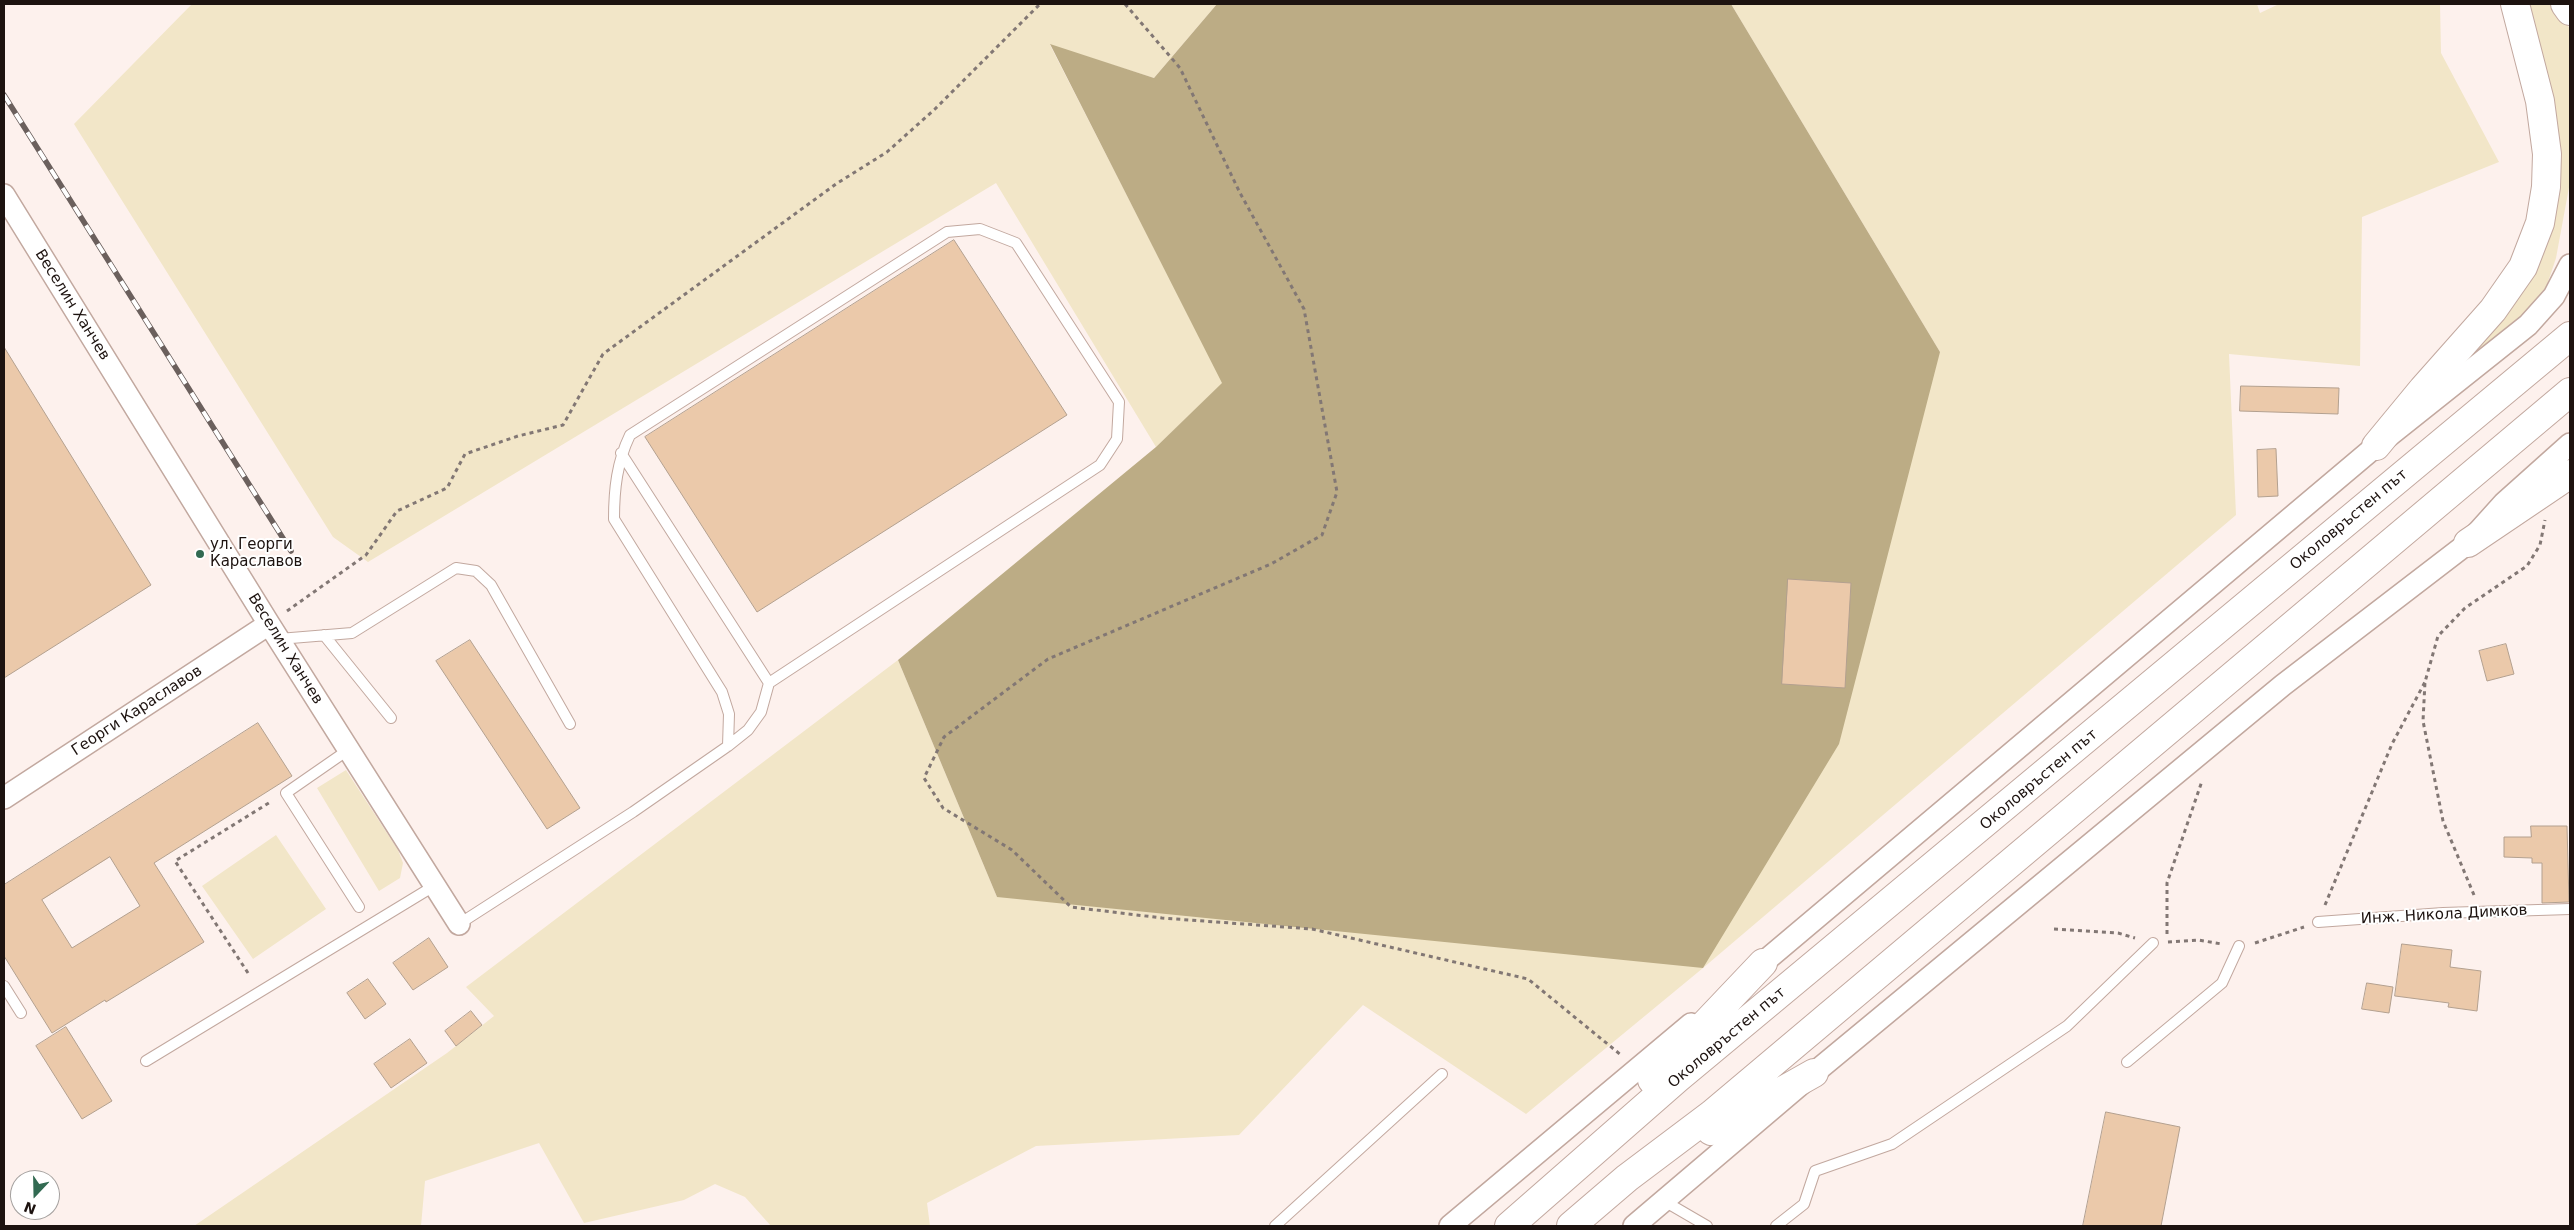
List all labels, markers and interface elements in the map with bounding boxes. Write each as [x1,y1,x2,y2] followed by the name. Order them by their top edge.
[31,246,113,364] street label: Веселин Ханчев
[2287,466,2411,574] street label: Околовръстен път
[210,536,302,571] place label: ул. Георги Караславов
[194,548,206,560] marker: ул. Георги Караславов
[244,590,326,708] street label: Веселин Ханчев
[68,662,206,760] street label: Георги Караславов
[1977,726,2101,834] street label: Околовръстен път
[2360,902,2528,928] street label: Инж. Никола Димков
[1665,984,1789,1092] street label: Околовръстен път
[10,1170,60,1220] north arrow
[22,1199,38,1218] text: N

